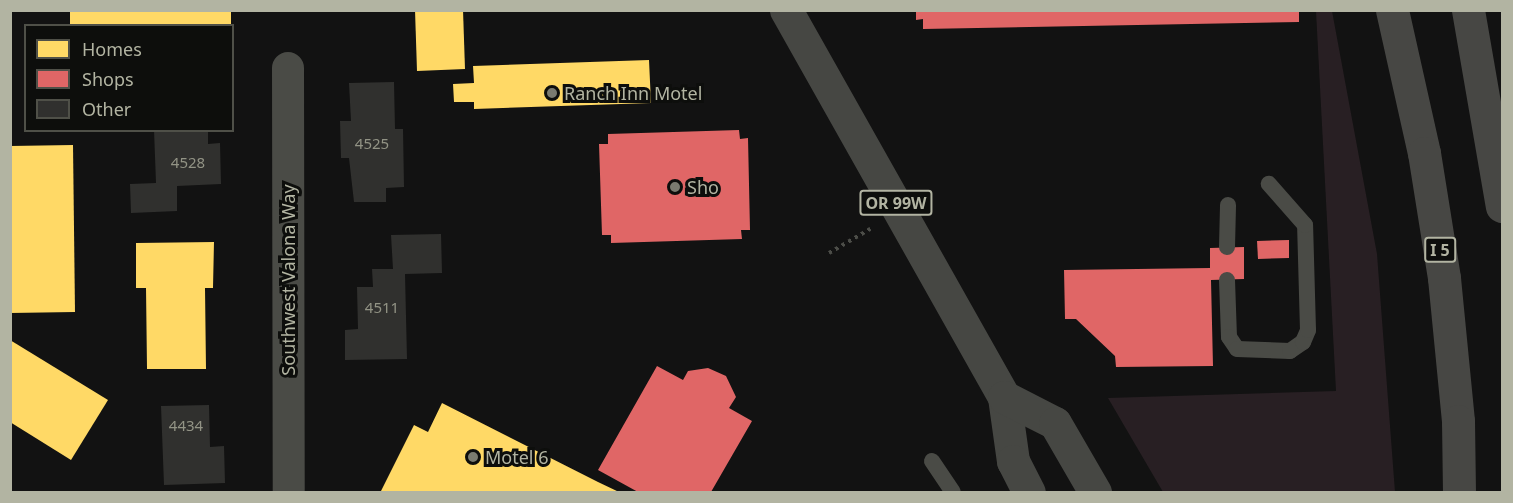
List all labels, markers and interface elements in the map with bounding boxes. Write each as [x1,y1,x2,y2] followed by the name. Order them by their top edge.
[24,24,234,132] legend
[82,37,142,61] text: Homes
[82,67,134,91] text: Shops
[564,82,702,104] place label: Ranch Inn Motel
[545,86,559,100] marker: Ranch Inn Motel
[82,97,131,121] text: Other
[355,135,389,153] house number: 4525
[171,154,205,172] house number: 4528
[687,176,719,198] place label: Sho
[668,180,682,194] marker: Sho
[277,184,299,376] street label: Southwest Valona Way
[858,190,934,216] road number: OR 99W
[1424,237,1456,263] road number: I 5
[365,299,399,317] house number: 4511
[169,417,203,435] house number: 4434
[485,446,548,468] place label: Motel 6
[466,450,480,464] marker: Motel 6

